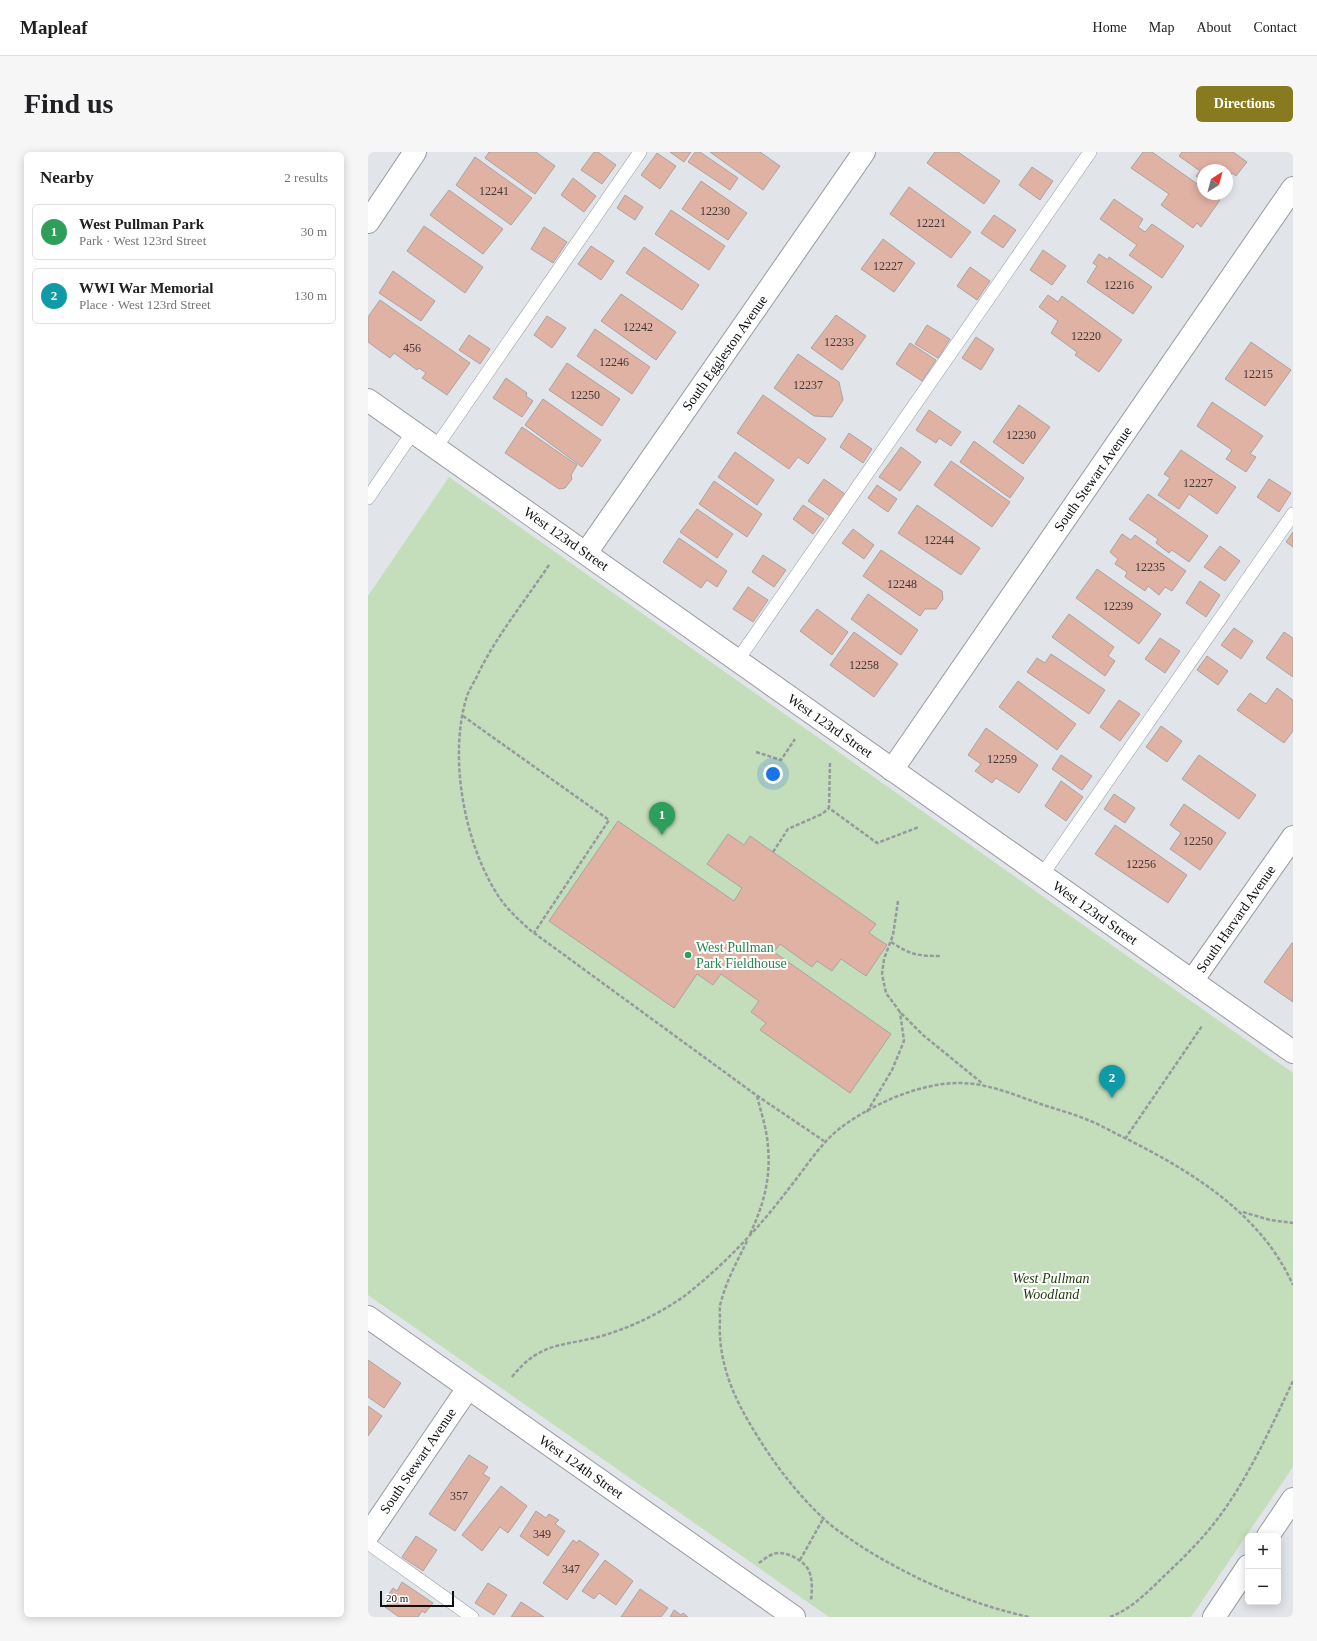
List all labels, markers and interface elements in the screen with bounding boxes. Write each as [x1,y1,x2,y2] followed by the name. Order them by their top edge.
[20,17,88,38] text: Mapleaf
[1093,20,1127,35] text: Home
[1149,20,1174,35] text: Map
[1196,20,1231,35] text: About
[1253,20,1297,35] text: Contact
[1196,86,1293,122] button: Directions
[24,88,114,119] text: Find us
[1197,164,1233,200] north arrow
[40,168,94,187] text: Nearby
[284,170,328,185] text: 2 results
[479,184,509,198] house number: 12241
[700,204,730,218] house number: 12230
[79,216,204,232] text: West Pullman Park
[916,216,946,230] house number: 12221
[51,224,57,239] text: 1
[301,224,327,239] text: 30 m
[79,233,206,248] text: Park · West 123rd Street
[873,259,903,273] house number: 12227
[1104,278,1134,292] house number: 12216
[79,280,213,296] text: WWI War Memorial
[51,288,57,303] text: 2
[294,288,327,303] text: 130 m
[679,292,771,414] street label: South Eggleston Avenue
[79,297,211,312] text: Place · West 123rd Street
[623,320,653,334] house number: 12242
[1071,329,1101,343] house number: 12220
[824,335,854,349] house number: 12233
[403,341,421,355] house number: 456
[599,355,629,369] house number: 12246
[1243,367,1273,381] house number: 12215
[793,378,823,392] house number: 12237
[570,388,600,402] house number: 12250
[1051,424,1135,534] street label: South Stewart Avenue
[1006,428,1036,442] house number: 12230
[1183,476,1213,490] house number: 12227
[521,504,611,574] street label: West 123rd Street
[924,533,954,547] house number: 12244
[1135,560,1165,574] house number: 12235
[887,577,917,591] house number: 12248
[1103,599,1133,613] house number: 12239
[849,658,879,672] house number: 12258
[785,691,875,761] street label: West 123rd Street
[987,752,1017,766] house number: 12259
[763,764,783,784] your location
[649,802,675,835] pin: 1
[1183,834,1213,848] house number: 12250
[1126,857,1156,871] house number: 12256
[1193,863,1279,975] street label: South Harvard Avenue
[1050,878,1140,948] street label: West 123rd Street
[696,940,787,971] place label: West Pullman Park Fieldhouse
[683,950,693,960] marker: West Pullman Park Fieldhouse
[1099,1065,1125,1098] pin: 2
[1013,1271,1089,1302] park label: West Pullman Woodland
[377,1405,459,1517] street label: South Stewart Avenue
[536,1432,626,1502] street label: West 124th Street
[450,1489,468,1503] house number: 357
[533,1527,551,1541] house number: 349
[1245,1533,1281,1605] map controls
[1245,1533,1281,1569] button: +
[562,1562,580,1576] house number: 347
[1245,1569,1281,1605] button: −
[380,1589,454,1608] scale bar
[386,1592,408,1604] text: 20 m

